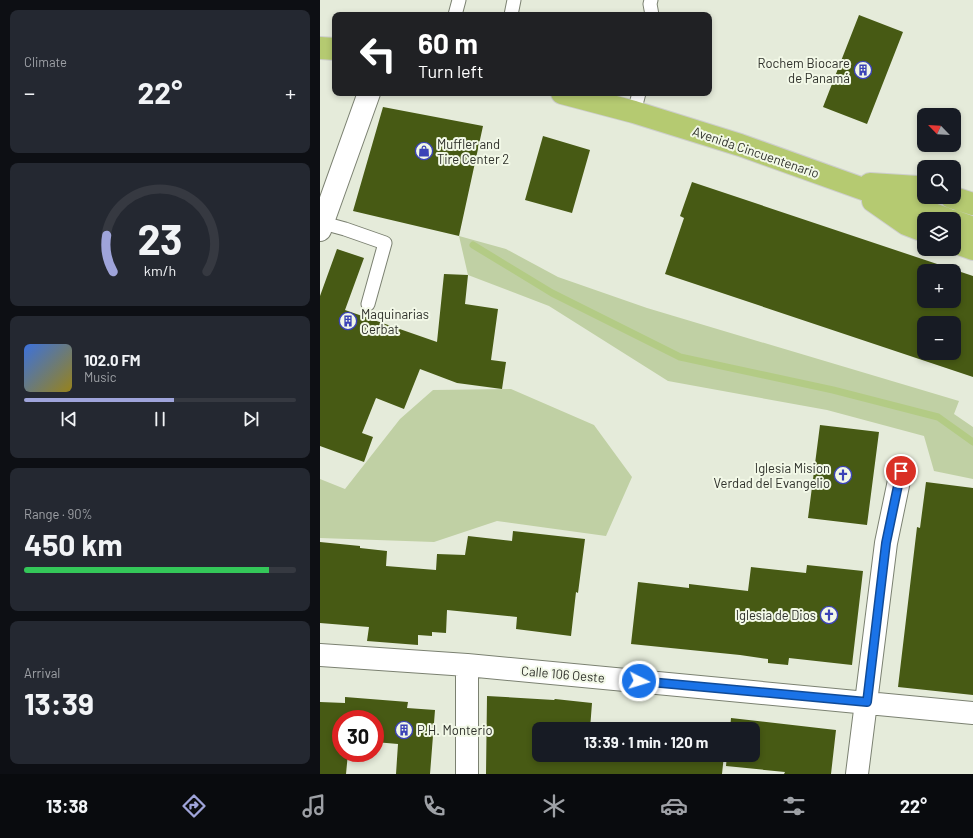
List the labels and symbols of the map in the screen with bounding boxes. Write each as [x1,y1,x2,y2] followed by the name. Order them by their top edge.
[757,55,850,86] place label: Rochem Biocare de Panamá
[853,60,873,80] building icon: Rochem Biocare de Panamá
[917,108,961,152] north arrow
[690,123,822,181] street label: Avenida Cincuentenario
[437,136,509,167] place label: Muffler and Tire Center 2
[414,141,434,161] shop icon: Muffler and Tire Center 2
[361,306,429,337] place label: Maquinarias Cerbat
[338,311,358,331] building icon: Maquinarias Cerbat
[884,454,918,488] pin
[714,460,830,491] place label: Iglesia Mision Verdad del Evangelio
[833,465,853,485] church icon: Iglesia Mision Verdad del Evangelio
[819,605,839,625] church icon: Iglesia de Dios
[736,607,816,623] place label: Iglesia de Dios
[618,660,660,702] position arrow
[521,662,605,686] street label: Calle 106 Oeste
[332,710,384,762] speed limit sign: 30
[394,720,414,740] building icon: P.H. Monterio
[417,722,493,738] place label: P.H. Monterio

